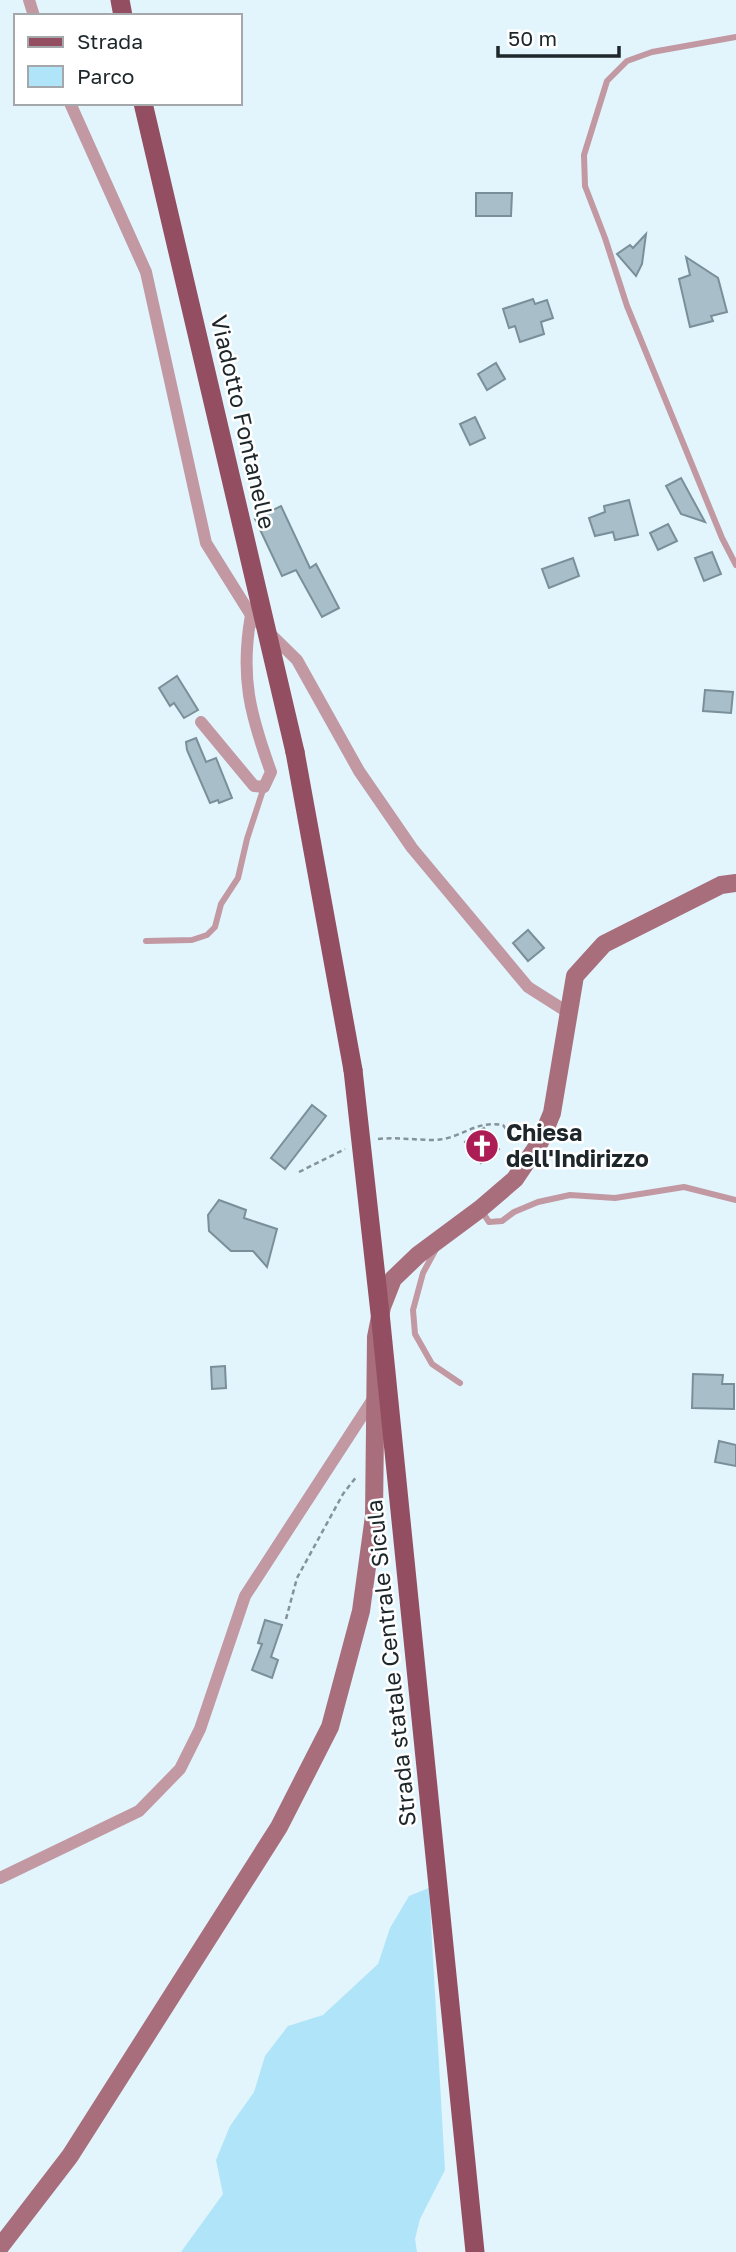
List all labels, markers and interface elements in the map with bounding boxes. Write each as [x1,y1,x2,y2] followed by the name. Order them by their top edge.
[14,14,242,105] legend
[498,14,619,58] scale bar
[508,25,557,51] text: 50 m
[77,28,143,54] text: Strada
[77,63,134,89] text: Parco
[206,312,282,532] street label: Viadotto Fontanelle
[506,1118,649,1172] place label: Chiesa dell'Indirizzo
[463,1127,501,1165] church icon: Chiesa dell'Indirizzo
[359,1498,421,1828] street label: Strada statale Centrale Sicula

